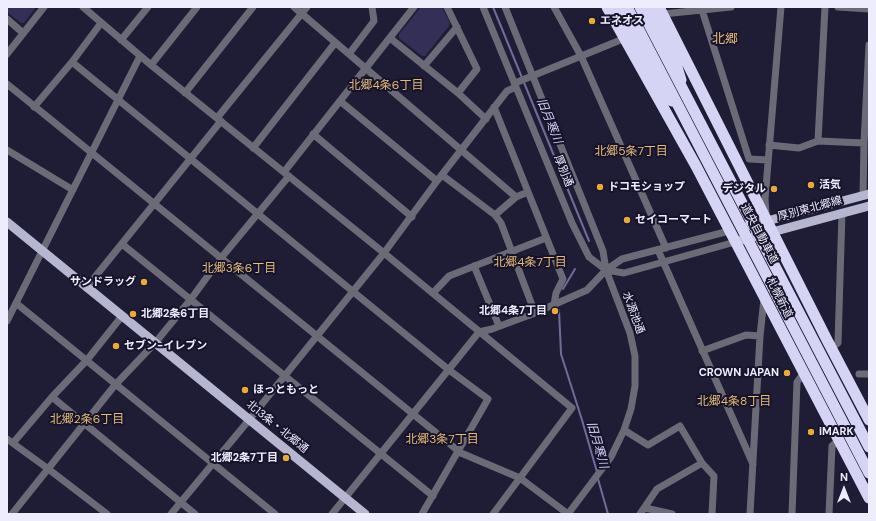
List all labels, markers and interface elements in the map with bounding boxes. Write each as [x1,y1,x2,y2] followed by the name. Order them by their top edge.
[600,14,644,28] place label: エネオス
[587,16,597,26] marker: エネオス
[712,32,738,48] district label: 北郷
[349,79,423,93] district label: 北郷4条6丁目
[533,96,565,146] water label: 旧月寒川
[594,145,668,159] district label: 北郷5条7丁目
[551,153,575,189] street label: 厚別通
[819,178,841,192] place label: 活気
[608,180,685,194] place label: ドコモショップ
[806,180,816,190] marker: 活気
[595,182,605,192] marker: ドコモショップ
[722,182,766,196] place label: デジタル
[769,184,779,194] marker: デジタル
[776,194,844,224] street label: 厚別東北郷線
[738,202,780,266] street label: 道央自動車道
[635,213,712,227] place label: セイコーマート
[622,215,632,225] marker: セイコーマート
[493,256,567,270] district label: 北郷4条7丁目
[202,262,276,276] district label: 北郷3条6丁目
[70,275,136,289] place label: サンドラッグ
[763,275,795,321] street label: 札幌新道
[139,277,149,287] marker: サンドラッグ
[619,290,647,336] street label: 水源池通
[479,304,547,318] place label: 北郷4条7丁目
[550,306,560,316] marker: 北郷4条7丁目
[141,307,209,321] place label: 北郷2条6丁目
[128,309,138,319] marker: 北郷2条6丁目
[124,339,207,353] place label: セブン-イレブン
[111,341,121,351] marker: セブン-イレブン
[699,366,779,380] place label: CROWN JAPAN
[782,368,792,378] marker: CROWN JAPAN
[253,383,319,397] place label: ほっともっと
[240,385,250,395] marker: ほっともっと
[697,395,771,409] district label: 北郷4条8丁目
[243,398,311,456] street label: 北13条・北郷通
[50,413,124,427] district label: 北郷2条6丁目
[583,420,611,470] water label: 旧月寒川
[819,425,854,439] place label: iMARK
[806,427,816,437] marker: iMARK
[405,433,479,447] district label: 北郷3条7丁目
[211,451,278,465] place label: 北郷2条7丁目
[281,453,291,463] marker: 北郷2条7丁目
[824,469,864,509] north arrow
[840,470,848,484] text: N

